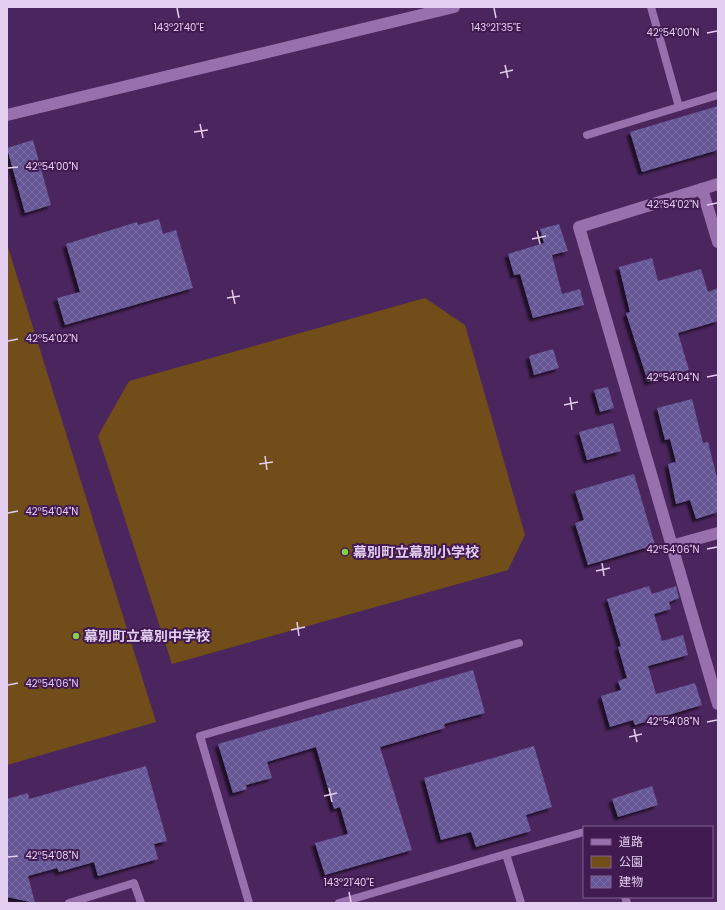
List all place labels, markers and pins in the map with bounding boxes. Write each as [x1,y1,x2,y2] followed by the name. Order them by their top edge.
[353,542,479,562] place label: 幕別町立幕別小学校
[340,547,350,557] marker: 幕別町立幕別小学校
[84,626,210,646] place label: 幕別町立幕別中学校
[71,631,81,641] marker: 幕別町立幕別中学校

